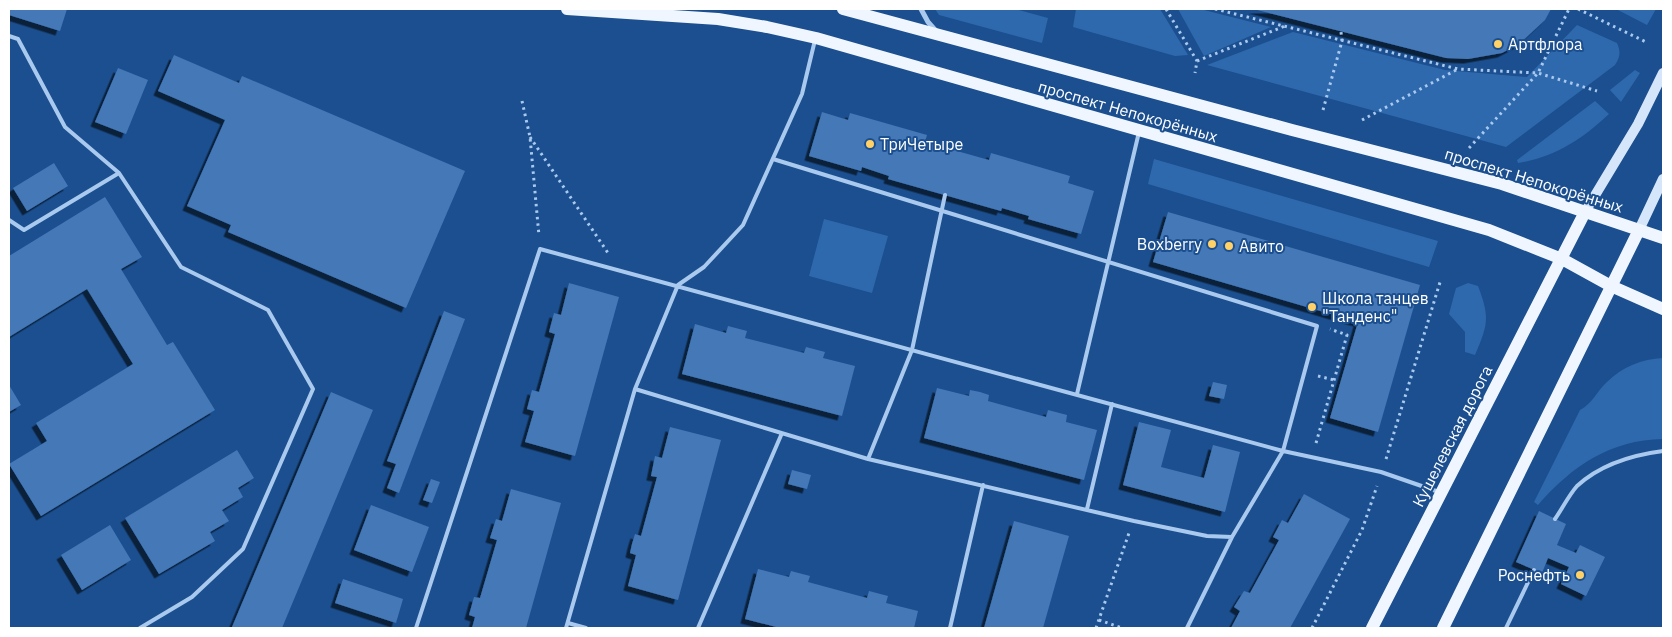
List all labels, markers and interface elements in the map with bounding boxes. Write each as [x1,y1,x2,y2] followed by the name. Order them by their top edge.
[1508,34,1583,54] place label: Артфлора
[1492,38,1504,50] marker: Артфлора
[1036,76,1220,146] street label: проспект Непокорённых
[880,134,963,154] place label: ТриЧетыре
[864,138,876,150] marker: ТриЧетыре
[1442,143,1626,217] street label: проспект Непокорённых
[1137,234,1202,254] place label: Boxberry
[1239,236,1284,256] place label: Авито
[1206,238,1218,250] marker: Boxberry
[1223,240,1235,252] marker: Авито
[1322,288,1429,326] place label: Школа танцев "Танденс"
[1306,301,1318,313] marker: Школа танцев "Танденс"
[1408,362,1497,510] street label: Кушелевская дорога
[1498,565,1570,585] place label: Роснефть
[1574,569,1586,581] marker: Роснефть

